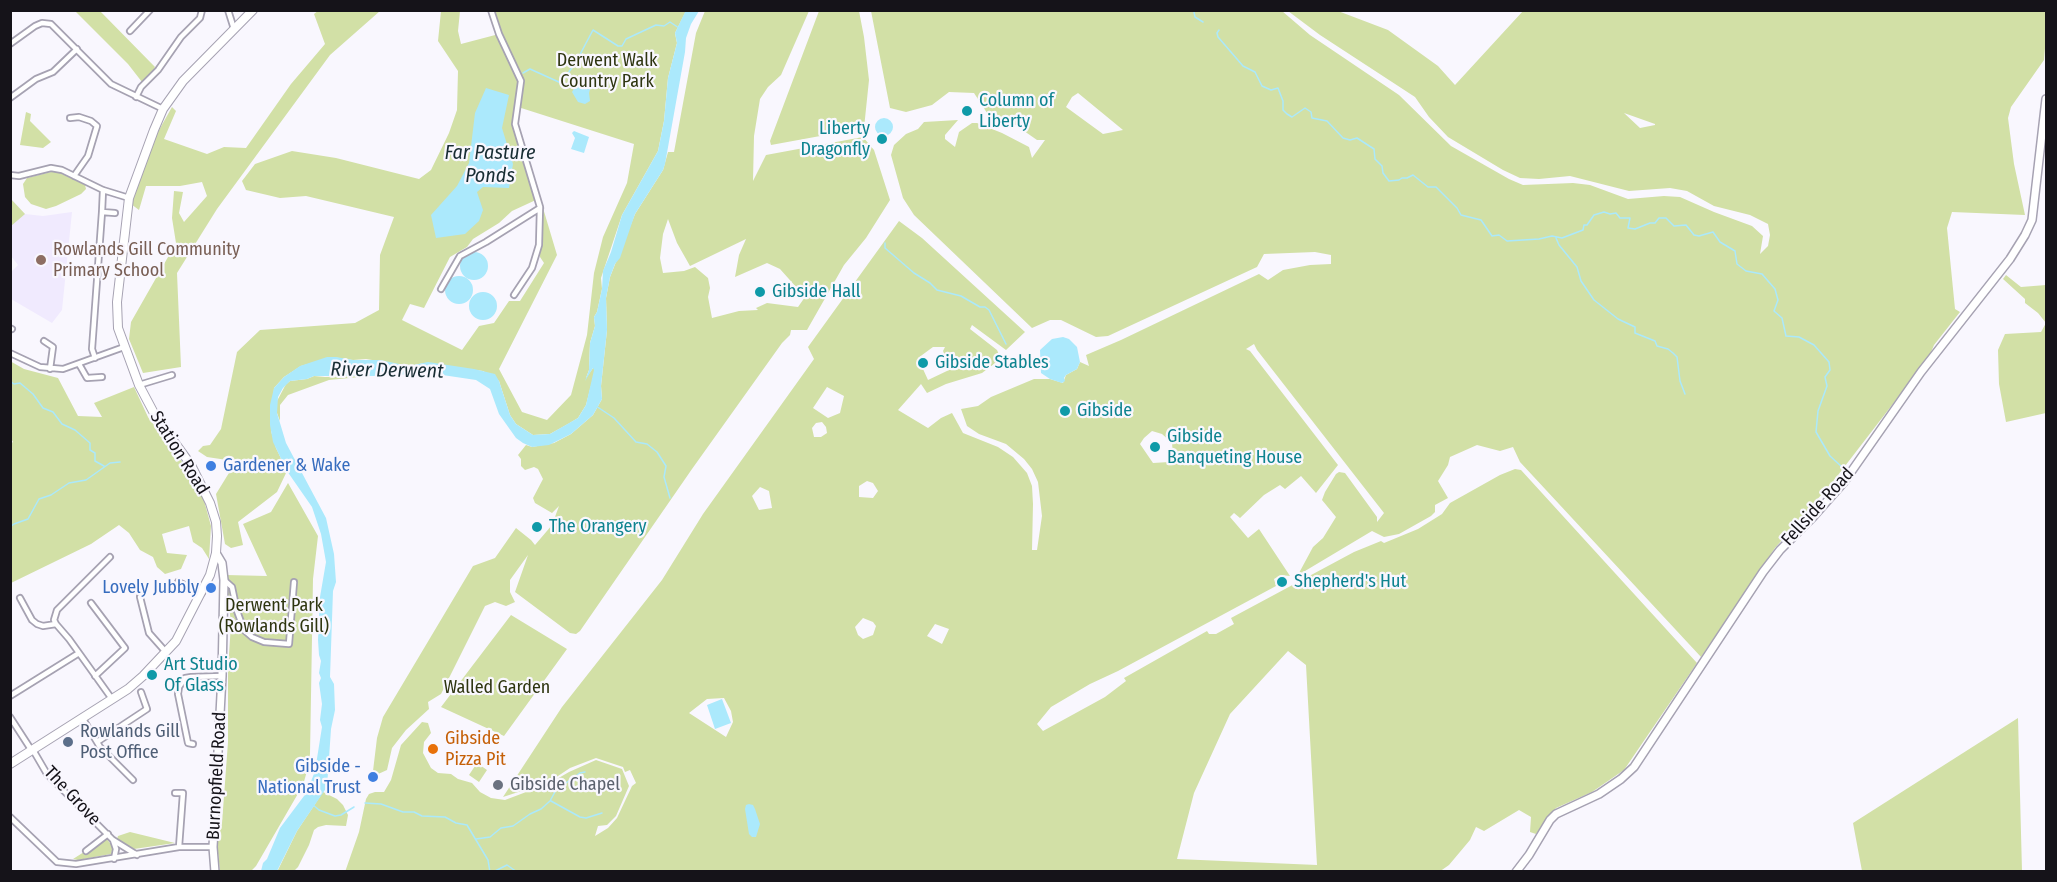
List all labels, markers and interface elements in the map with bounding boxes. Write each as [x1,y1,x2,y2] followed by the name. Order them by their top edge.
[557,50,657,92] park label: Derwent Walk Country Park
[979,90,1054,132] place label: Column of Liberty
[960,104,974,118] marker: Column of Liberty
[800,118,870,160] place label: Liberty Dragonfly
[875,132,889,146] marker: Liberty Dragonfly
[444,141,536,188] water label: Far Pasture Ponds
[53,239,240,282] place label: Rowlands Gill Community Primary School
[34,253,48,267] marker: Rowlands Gill Community Primary School
[772,281,860,303] place label: Gibside Hall
[753,285,767,299] marker: Gibside Hall
[935,352,1049,374] place label: Gibside Stables
[916,356,930,370] marker: Gibside Stables
[330,358,444,384] water label: River Derwent
[1077,400,1132,422] place label: Gibside
[1058,404,1072,418] marker: Gibside
[145,407,213,499] street label: Station Road
[1167,426,1302,468] place label: Gibside Banqueting House
[1148,440,1162,454] marker: Gibside Banqueting House
[223,455,350,477] place label: Gardener & Wake
[204,459,218,473] marker: Gardener & Wake
[1777,463,1859,551] street label: Fellside Road
[549,516,647,538] place label: The Orangery
[530,520,544,534] marker: The Orangery
[1294,571,1406,593] place label: Shepherd's Hut
[1275,575,1289,589] marker: Shepherd's Hut
[102,577,199,599] place label: Lovely Jubbly
[204,581,218,595] marker: Lovely Jubbly
[219,595,329,638] park label: Derwent Park (Rowlands Gill)
[164,654,238,696] place label: Art Studio Of Glass
[145,668,159,682] marker: Art Studio Of Glass
[444,677,550,699] park label: Walled Garden
[203,711,231,841] street label: Burnopfield Road
[80,721,180,764] place label: Rowlands Gill Post Office
[445,728,506,771] place label: Gibside Pizza Pit
[61,735,75,749] marker: Rowlands Gill Post Office
[426,742,440,756] marker: Gibside Pizza Pit
[257,756,361,798] place label: Gibside - National Trust
[39,762,105,830] street label: The Grove
[366,770,380,784] marker: Gibside - National Trust
[510,774,620,796] place label: Gibside Chapel
[491,778,505,792] marker: Gibside Chapel

